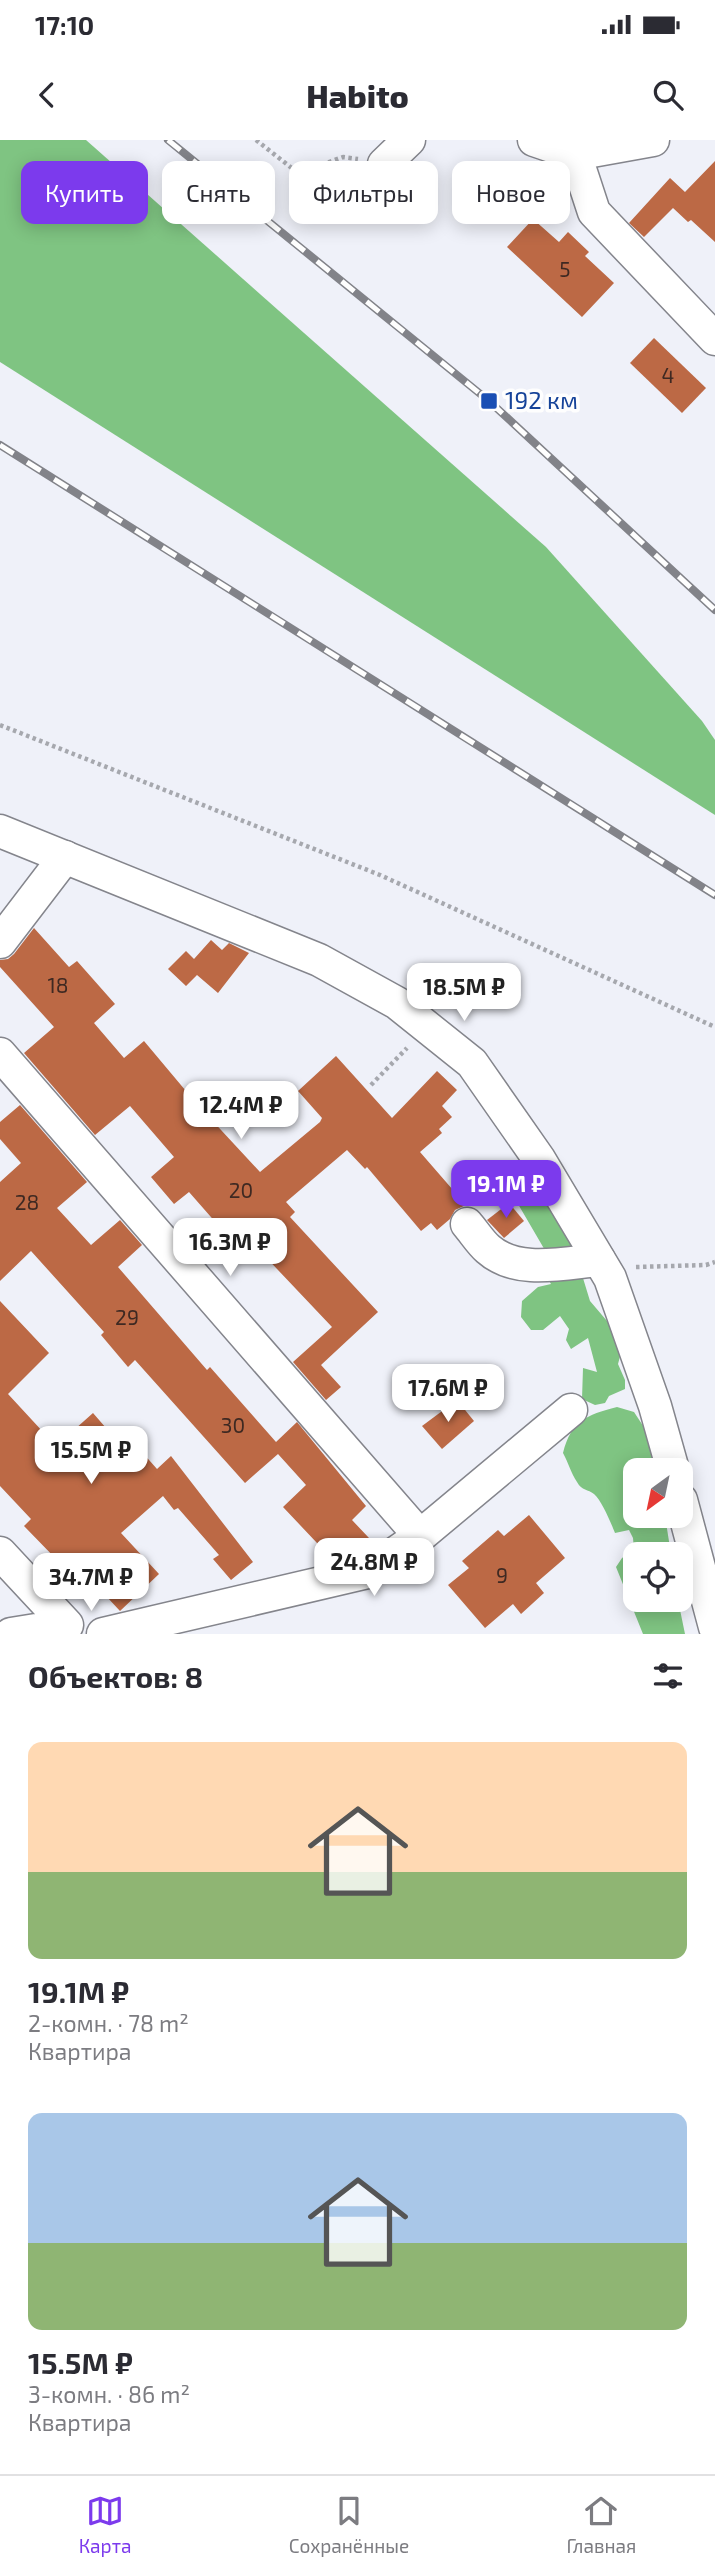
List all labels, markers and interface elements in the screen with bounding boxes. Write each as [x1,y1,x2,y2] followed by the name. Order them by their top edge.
[35,9,94,40] text: 17:10
[28,76,66,114] icon: back
[306,76,409,114] text: Habito
[649,76,687,114] icon: search
[21,161,148,224] chip: Купить
[162,161,275,224] chip: Снять
[289,161,438,224] chip: Фильтры
[452,161,570,224] chip: Новое
[559,256,571,281] house number: 5
[662,362,674,387] house number: 4
[505,385,578,414] place label: 192 км
[479,391,499,411] marker: 192 км
[399,964,529,1023] pin: 18.5M ₽
[47,972,69,997] house number: 18
[423,972,505,1000] text: 18.5M ₽
[176,1082,306,1141] pin: 12.4M ₽
[199,1090,283,1118] text: 12.4M ₽
[441,1160,571,1220] pin: 19.1M ₽
[467,1169,545,1197] text: 19.1M ₽
[229,1177,253,1202] house number: 20
[15,1189,39,1214] house number: 28
[165,1218,295,1278] pin: 16.3M ₽
[189,1227,271,1255] text: 16.3M ₽
[115,1304,139,1329] house number: 29
[383,1364,513,1424] pin: 17.6M ₽
[408,1373,488,1401] text: 17.6M ₽
[221,1412,245,1437] house number: 30
[26,1426,156,1486] pin: 15.5M ₽
[51,1435,131,1463] text: 15.5M ₽
[623,1458,693,1528] north arrow
[623,1458,693,1612] map controls
[309,1538,439,1598] pin: 24.8M ₽
[623,1542,693,1612] button: locate
[330,1547,418,1575] text: 24.8M ₽
[26,1554,156,1613] pin: 34.7M ₽
[49,1562,133,1590] text: 34.7M ₽
[496,1562,508,1587] house number: 9
[649,1657,687,1695] icon: filters
[28,1658,203,1694] text: Объектов: 8
[295,1788,421,1914] icon: home
[28,1973,129,2009] text: 19.1M ₽
[28,2009,189,2037] text: 2-комн. · 78 m²
[28,2037,132,2065] text: Квартира
[295,2159,421,2285] icon: home
[28,2344,133,2380] text: 15.5M ₽
[28,2380,190,2408] text: 3-комн. · 86 m²
[28,2408,132,2436] text: Квартира
[79,2492,131,2557] tab: Карта
[289,2492,409,2557] tab: Сохранённые
[567,2492,636,2557] tab: Главная

